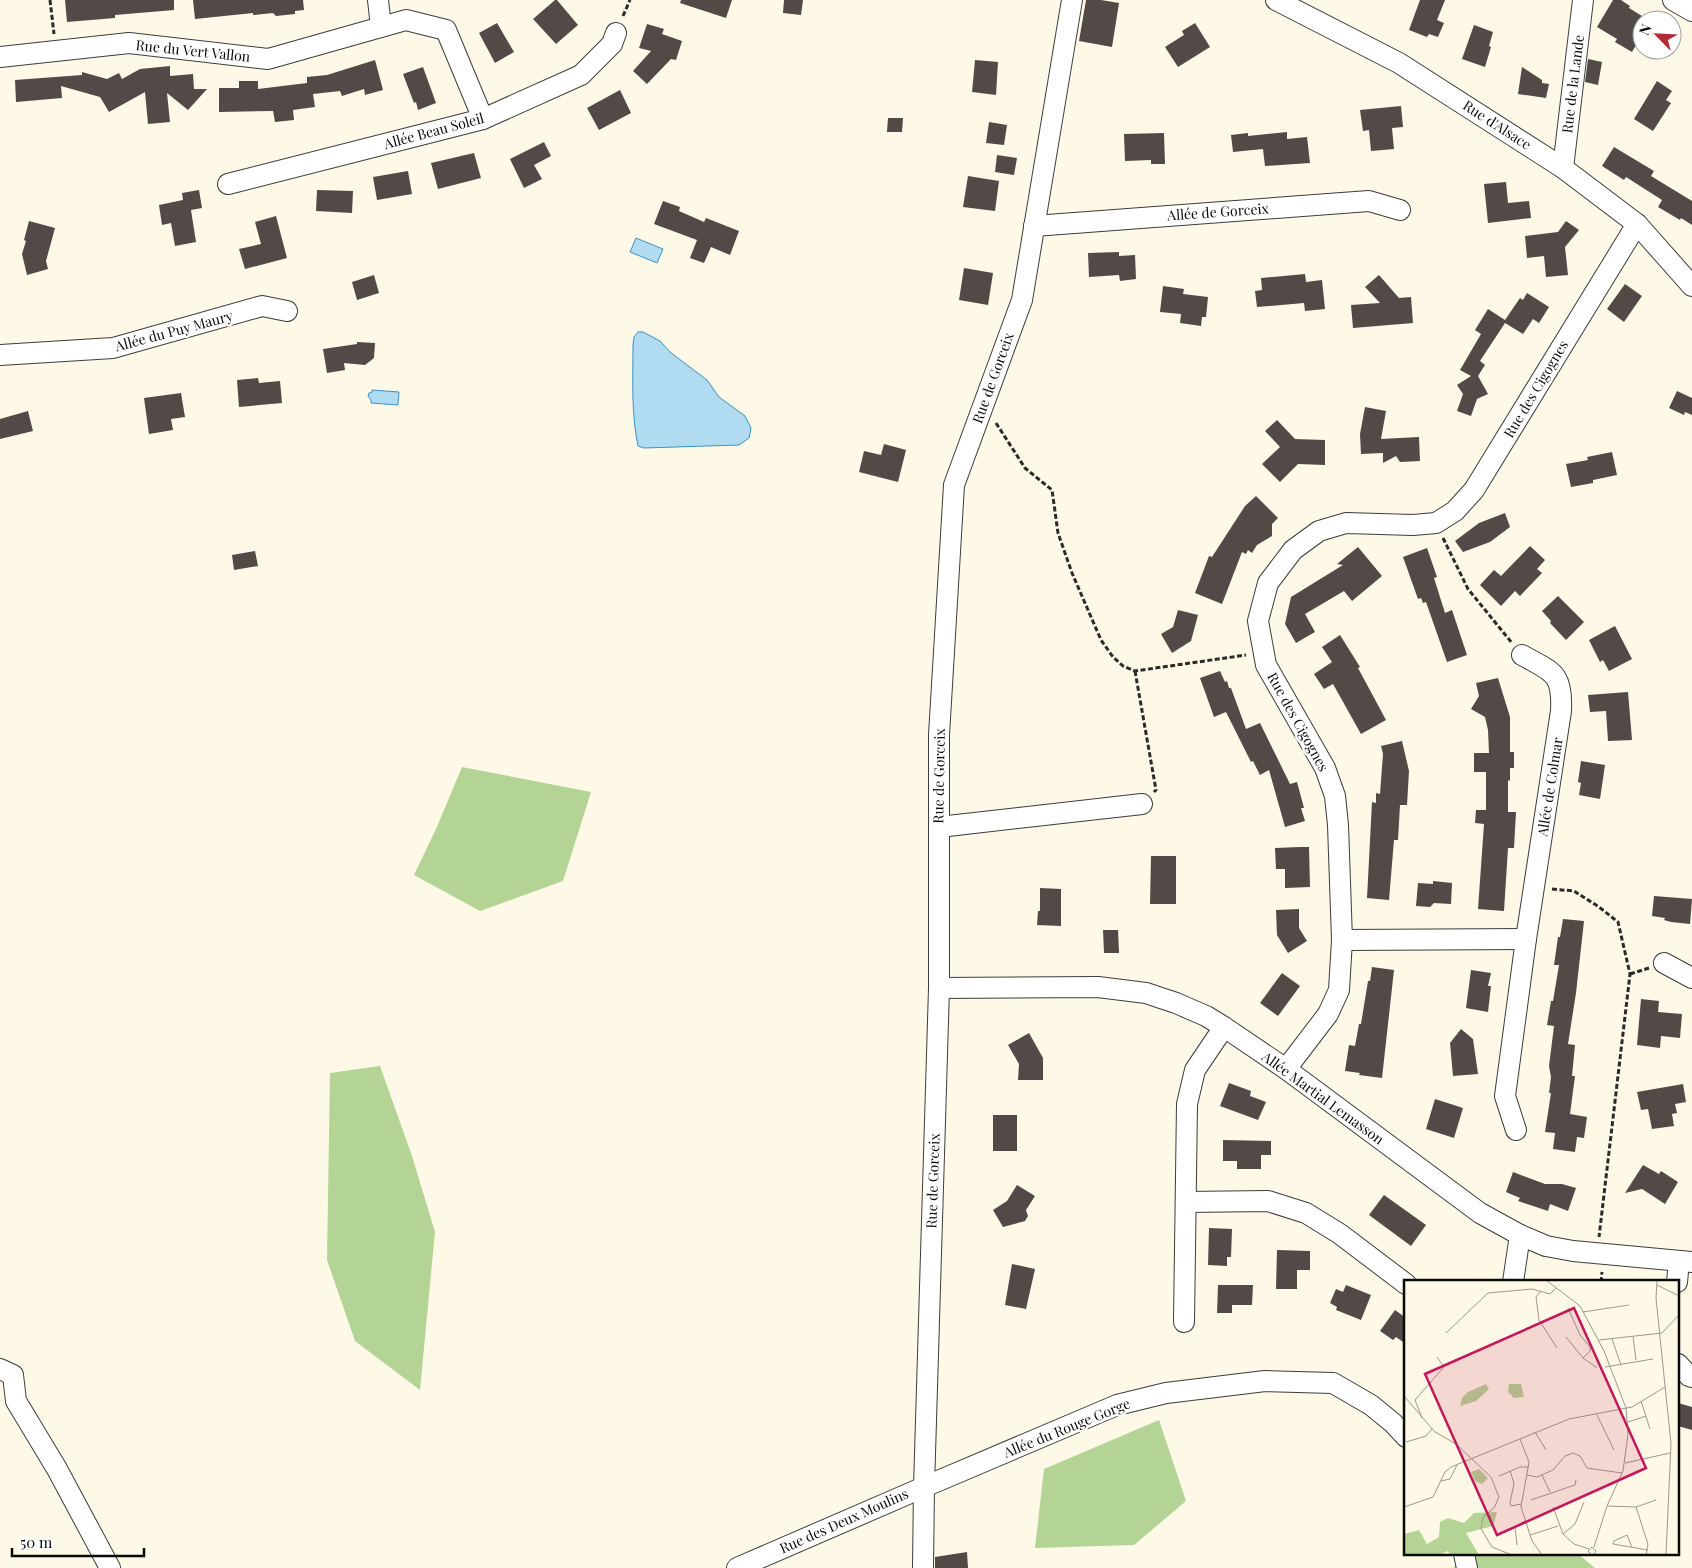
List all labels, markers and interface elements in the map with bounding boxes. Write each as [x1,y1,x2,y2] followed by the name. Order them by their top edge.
[1632,10,1682,60] north arrow
[1634,21,1655,38] text: N
[1557,34,1588,134] street label: Rue de la Lande
[135,35,252,66] street label: Rue du Vert Vallon
[1459,95,1535,154] street label: Rue d'Alsace
[381,108,486,153] street label: Allée Beau Soleil
[1166,198,1270,225] street label: Allée de Gorceix
[112,306,235,356] street label: Allée du Puy Maury
[967,329,1018,426] street label: Rue de Gorceix
[1499,336,1572,441] street label: Rue des Cigognes
[1263,669,1334,775] street label: Rue des Cigognes
[928,728,949,824] street label: Rue de Gorceix
[1532,735,1567,839] street label: Allée de Colmar
[1258,1046,1389,1149] street label: Allée Martial Lemasson
[921,1132,944,1229] street label: Rue de Gorceix
[1404,1280,1680,1556] inset map
[1000,1393,1133,1462] street label: Allée du Rouge Gorge
[776,1484,911,1558] street label: Rue des Deux Moulins
[12,1526,145,1558] scale bar
[20,1532,53,1552] text: 50 m

